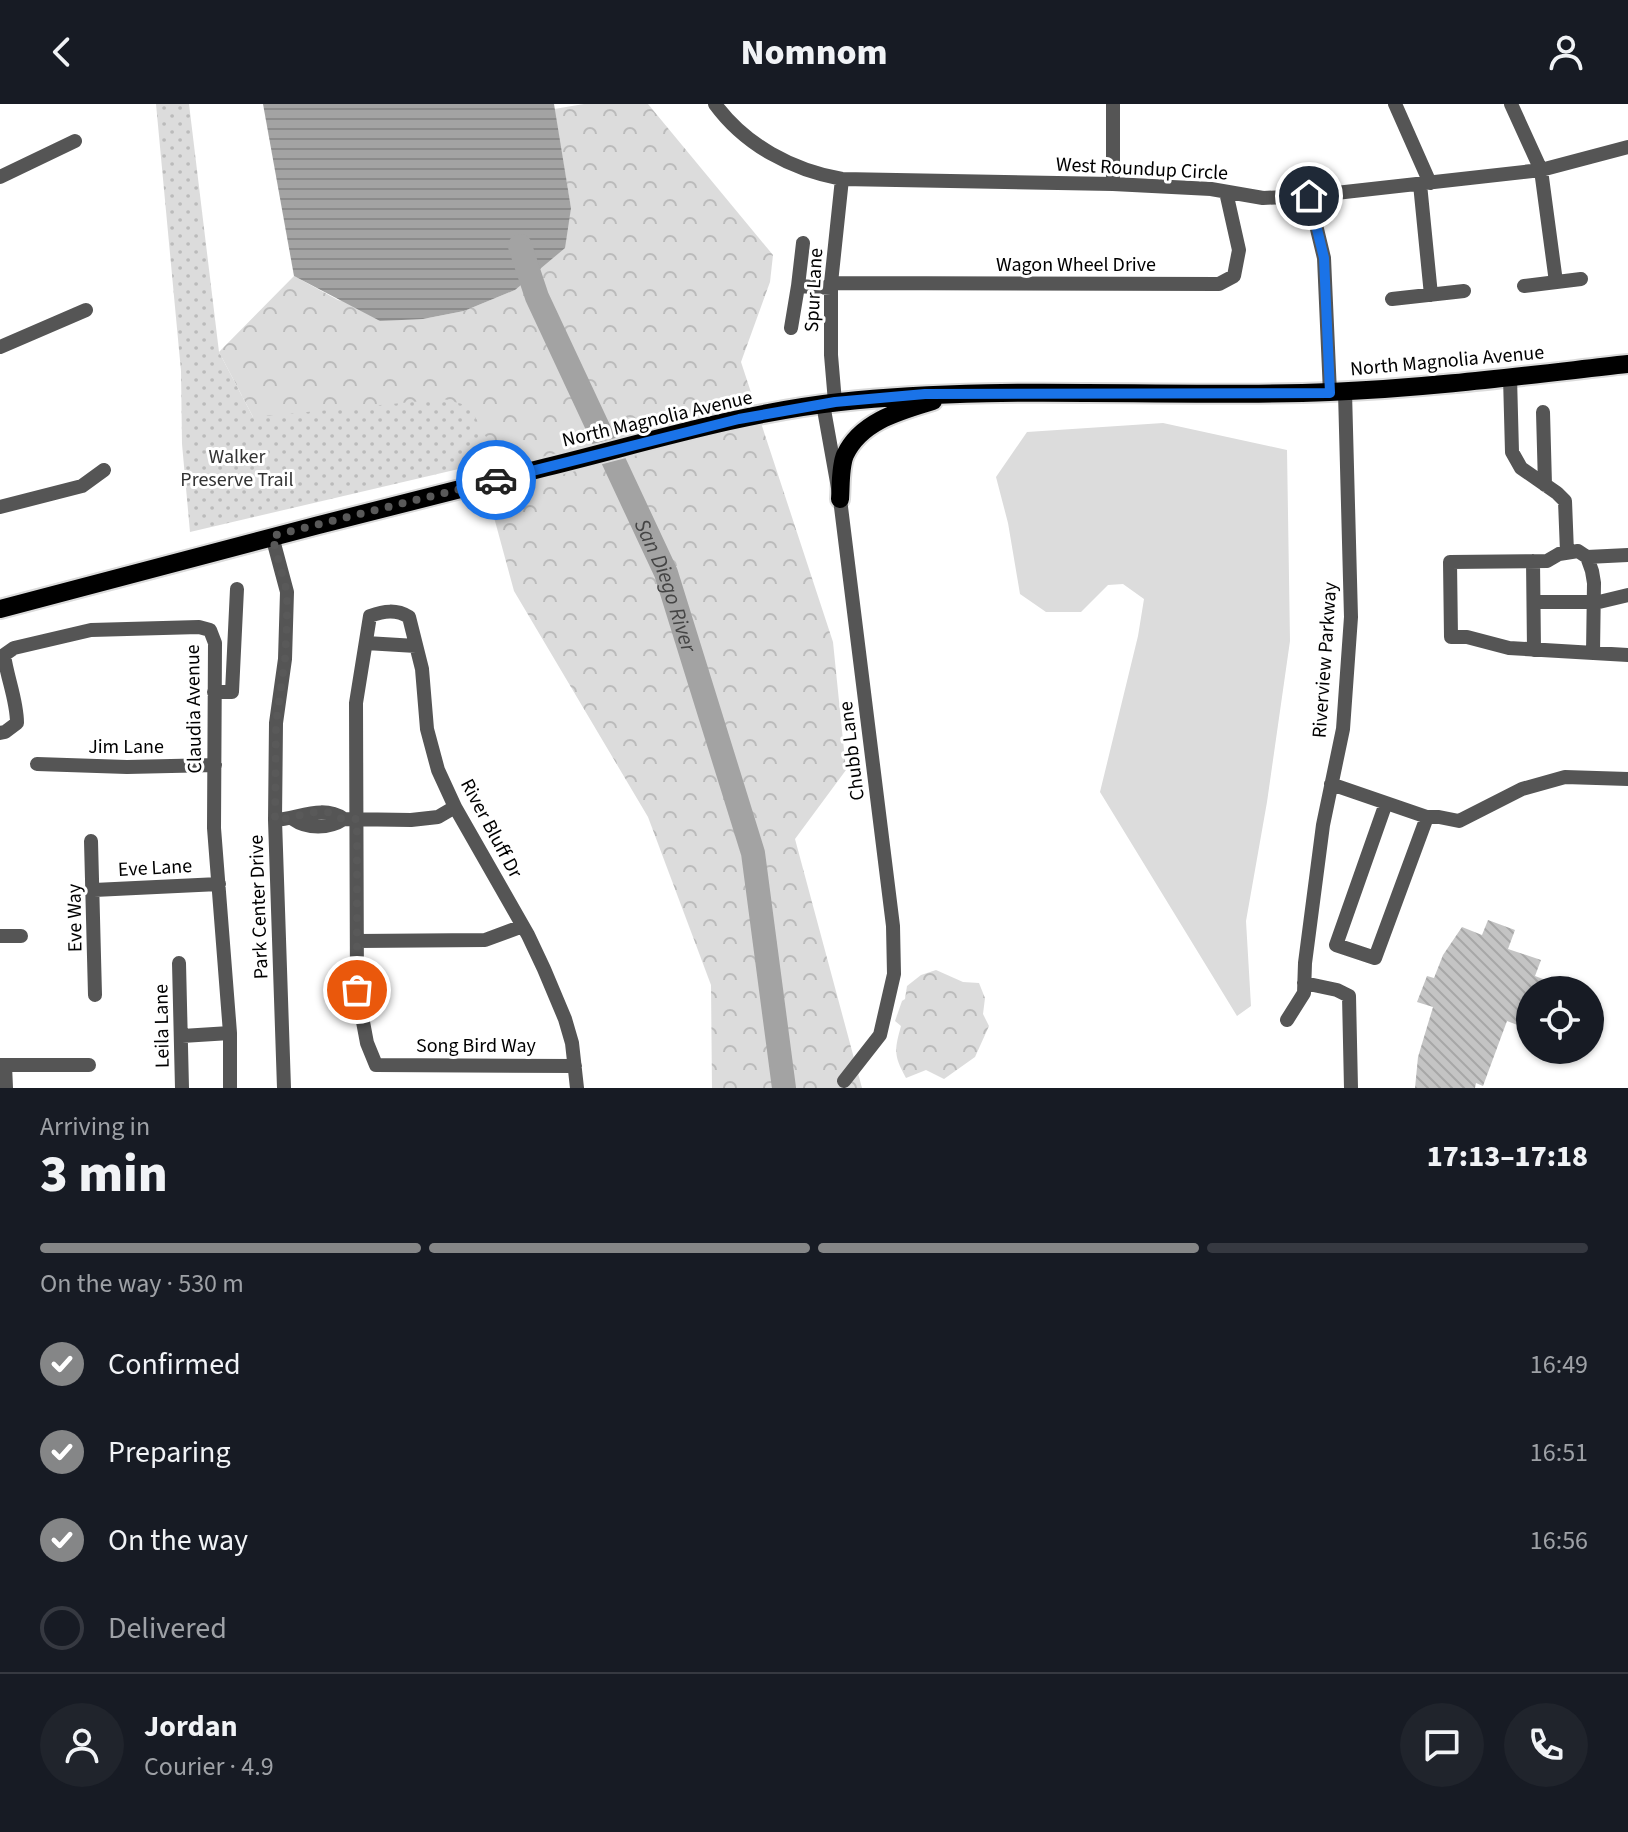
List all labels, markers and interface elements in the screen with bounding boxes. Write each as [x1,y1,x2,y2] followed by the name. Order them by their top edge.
[740,27,888,78] text: Nomnom
[40,30,84,74] icon: back
[1544,30,1588,74] icon: person
[1055,151,1229,187] street label: West Roundup Circle
[1275,162,1343,230] pin
[1287,174,1331,218] icon: home
[798,247,830,333] street label: Spur Lane
[996,251,1156,279] street label: Wagon Wheel Drive
[1349,339,1545,383] street label: North Magnolia Avenue
[559,383,755,455] street label: North Magnolia Avenue
[456,440,536,520] courier
[180,443,294,494] park label: Walker Preserve Trail
[474,458,518,502] icon: car
[626,514,705,658] water label: San Diego River
[1306,580,1344,739] street label: Riverview Parkway
[179,644,209,774] street label: Claudia Avenue
[832,699,872,802] street label: Chubb Lane
[88,733,164,761] street label: Jim Lane
[453,774,529,883] street label: River Bluff Dr
[242,834,276,980] street label: Park Center Drive
[117,852,193,884] street label: Eve Lane
[60,883,90,952] street label: Eve Way
[323,956,391,1024] pin
[335,968,379,1012] icon: bag
[1516,976,1604,1064] map controls
[1516,976,1604,1064] button: locate
[147,984,177,1068] street label: Leila Lane
[416,1032,537,1060] street label: Song Bird Way
[40,1108,150,1145] text: Arriving in
[1427,1135,1588,1178] text: 17:13–17:18
[40,1138,168,1212] text: 3 min
[40,1265,244,1302] text: On the way · 530 m
[40,1342,84,1386] icon: check
[108,1343,241,1386] text: Confirmed
[1530,1346,1588,1383] text: 16:49
[40,1430,84,1474] icon: check
[108,1431,231,1474] text: Preparing
[1530,1434,1588,1471] text: 16:51
[40,1518,84,1562] icon: check
[108,1519,248,1562] text: On the way
[1530,1522,1588,1559] text: 16:56
[108,1607,227,1650] text: Delivered
[40,1703,124,1787] button: person
[1400,1703,1484,1787] button: chat
[1504,1703,1588,1787] button: phone
[144,1705,238,1748] text: Jordan
[144,1748,274,1785] text: Courier · 4.9

